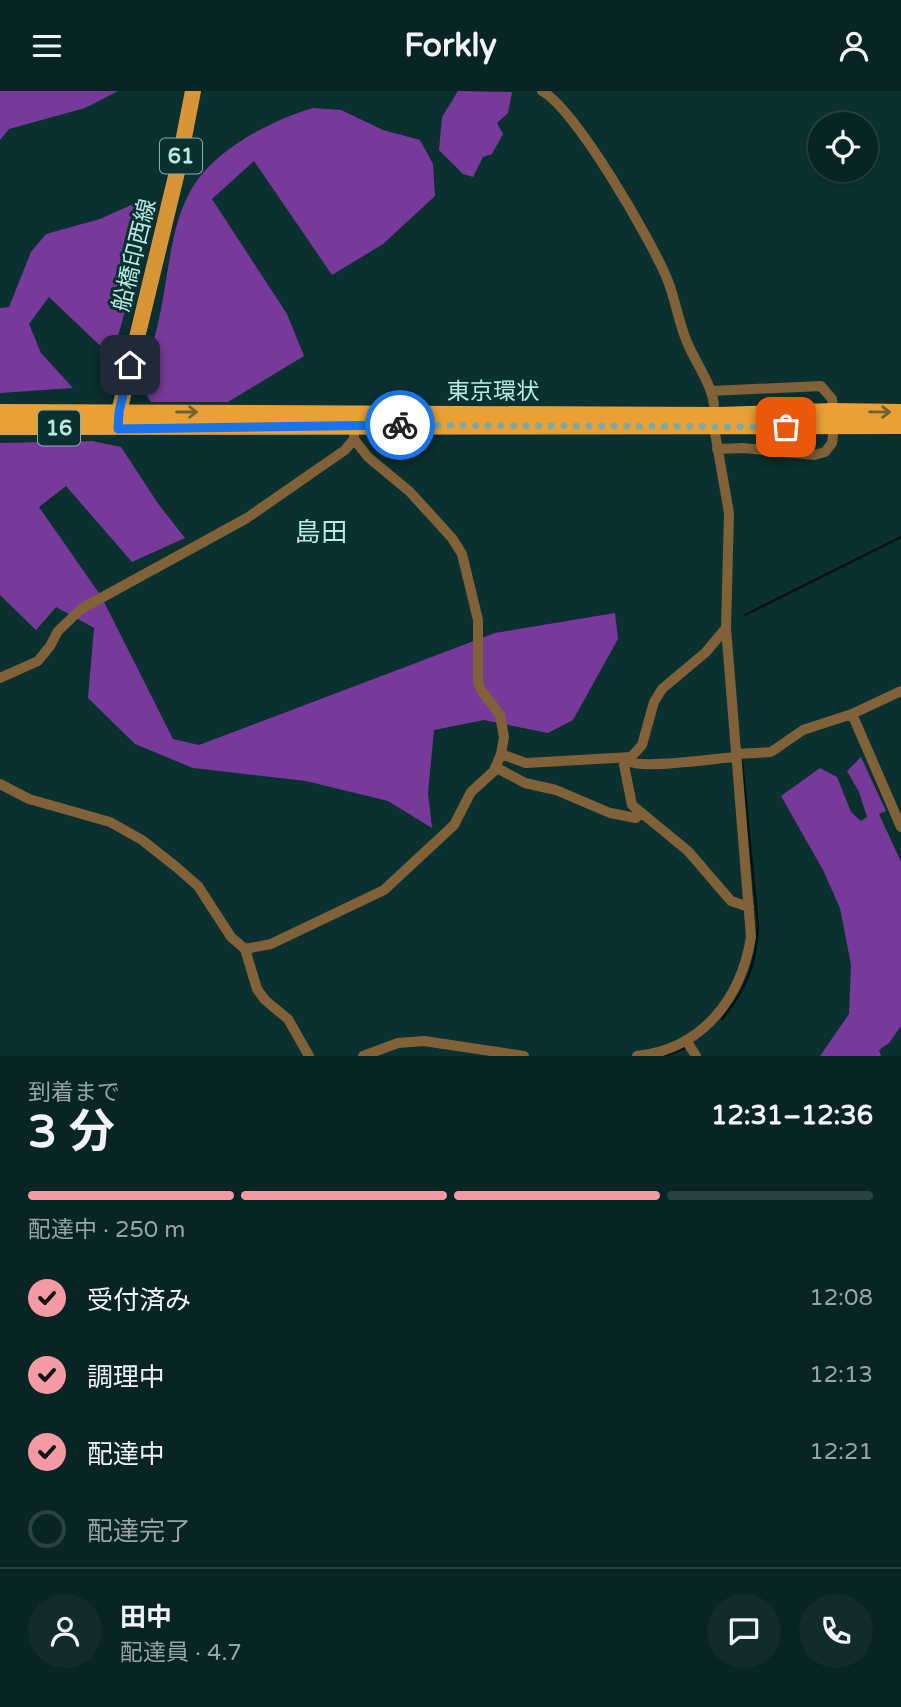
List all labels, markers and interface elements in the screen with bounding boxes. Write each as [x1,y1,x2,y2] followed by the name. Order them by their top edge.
[28,27,66,65] icon: menu
[404,27,497,65] text: Forkly
[835,27,873,65] icon: person
[808,112,878,182] map controls
[808,112,878,182] button: locate
[160,139,202,173] road number: 61
[107,196,162,314] street label: 船橋印西線
[100,335,160,395] pin
[111,346,149,384] icon: home
[447,378,539,406] street label: 東京環状
[365,390,435,460] courier
[756,397,816,457] pin
[175,405,198,419] one-way arrow
[868,405,891,419] one-way arrow
[381,406,419,444] icon: bike
[767,408,805,446] icon: bag
[38,411,80,445] road number: 16
[295,517,347,548] district label: 島田
[28,1079,120,1107] text: 到着まで
[711,1100,873,1131] text: 12:31–12:36
[28,1105,115,1160] text: 3 分
[28,1216,185,1244] text: 配達中 · 250 m
[28,1279,66,1317] icon: check
[809,1284,873,1312] text: 12:08
[87,1285,191,1316] text: 受付済み
[28,1356,66,1394] icon: check
[809,1361,873,1389] text: 12:13
[87,1362,165,1393] text: 調理中
[28,1433,66,1471] icon: check
[809,1438,873,1466] text: 12:21
[87,1439,165,1470] text: 配達中
[87,1516,191,1547] text: 配達完了
[28,1594,102,1668] button: person
[707,1594,781,1668] button: chat
[799,1594,873,1668] button: phone
[120,1602,172,1633] text: 田中
[120,1639,242,1667] text: 配達員 · 4.7

